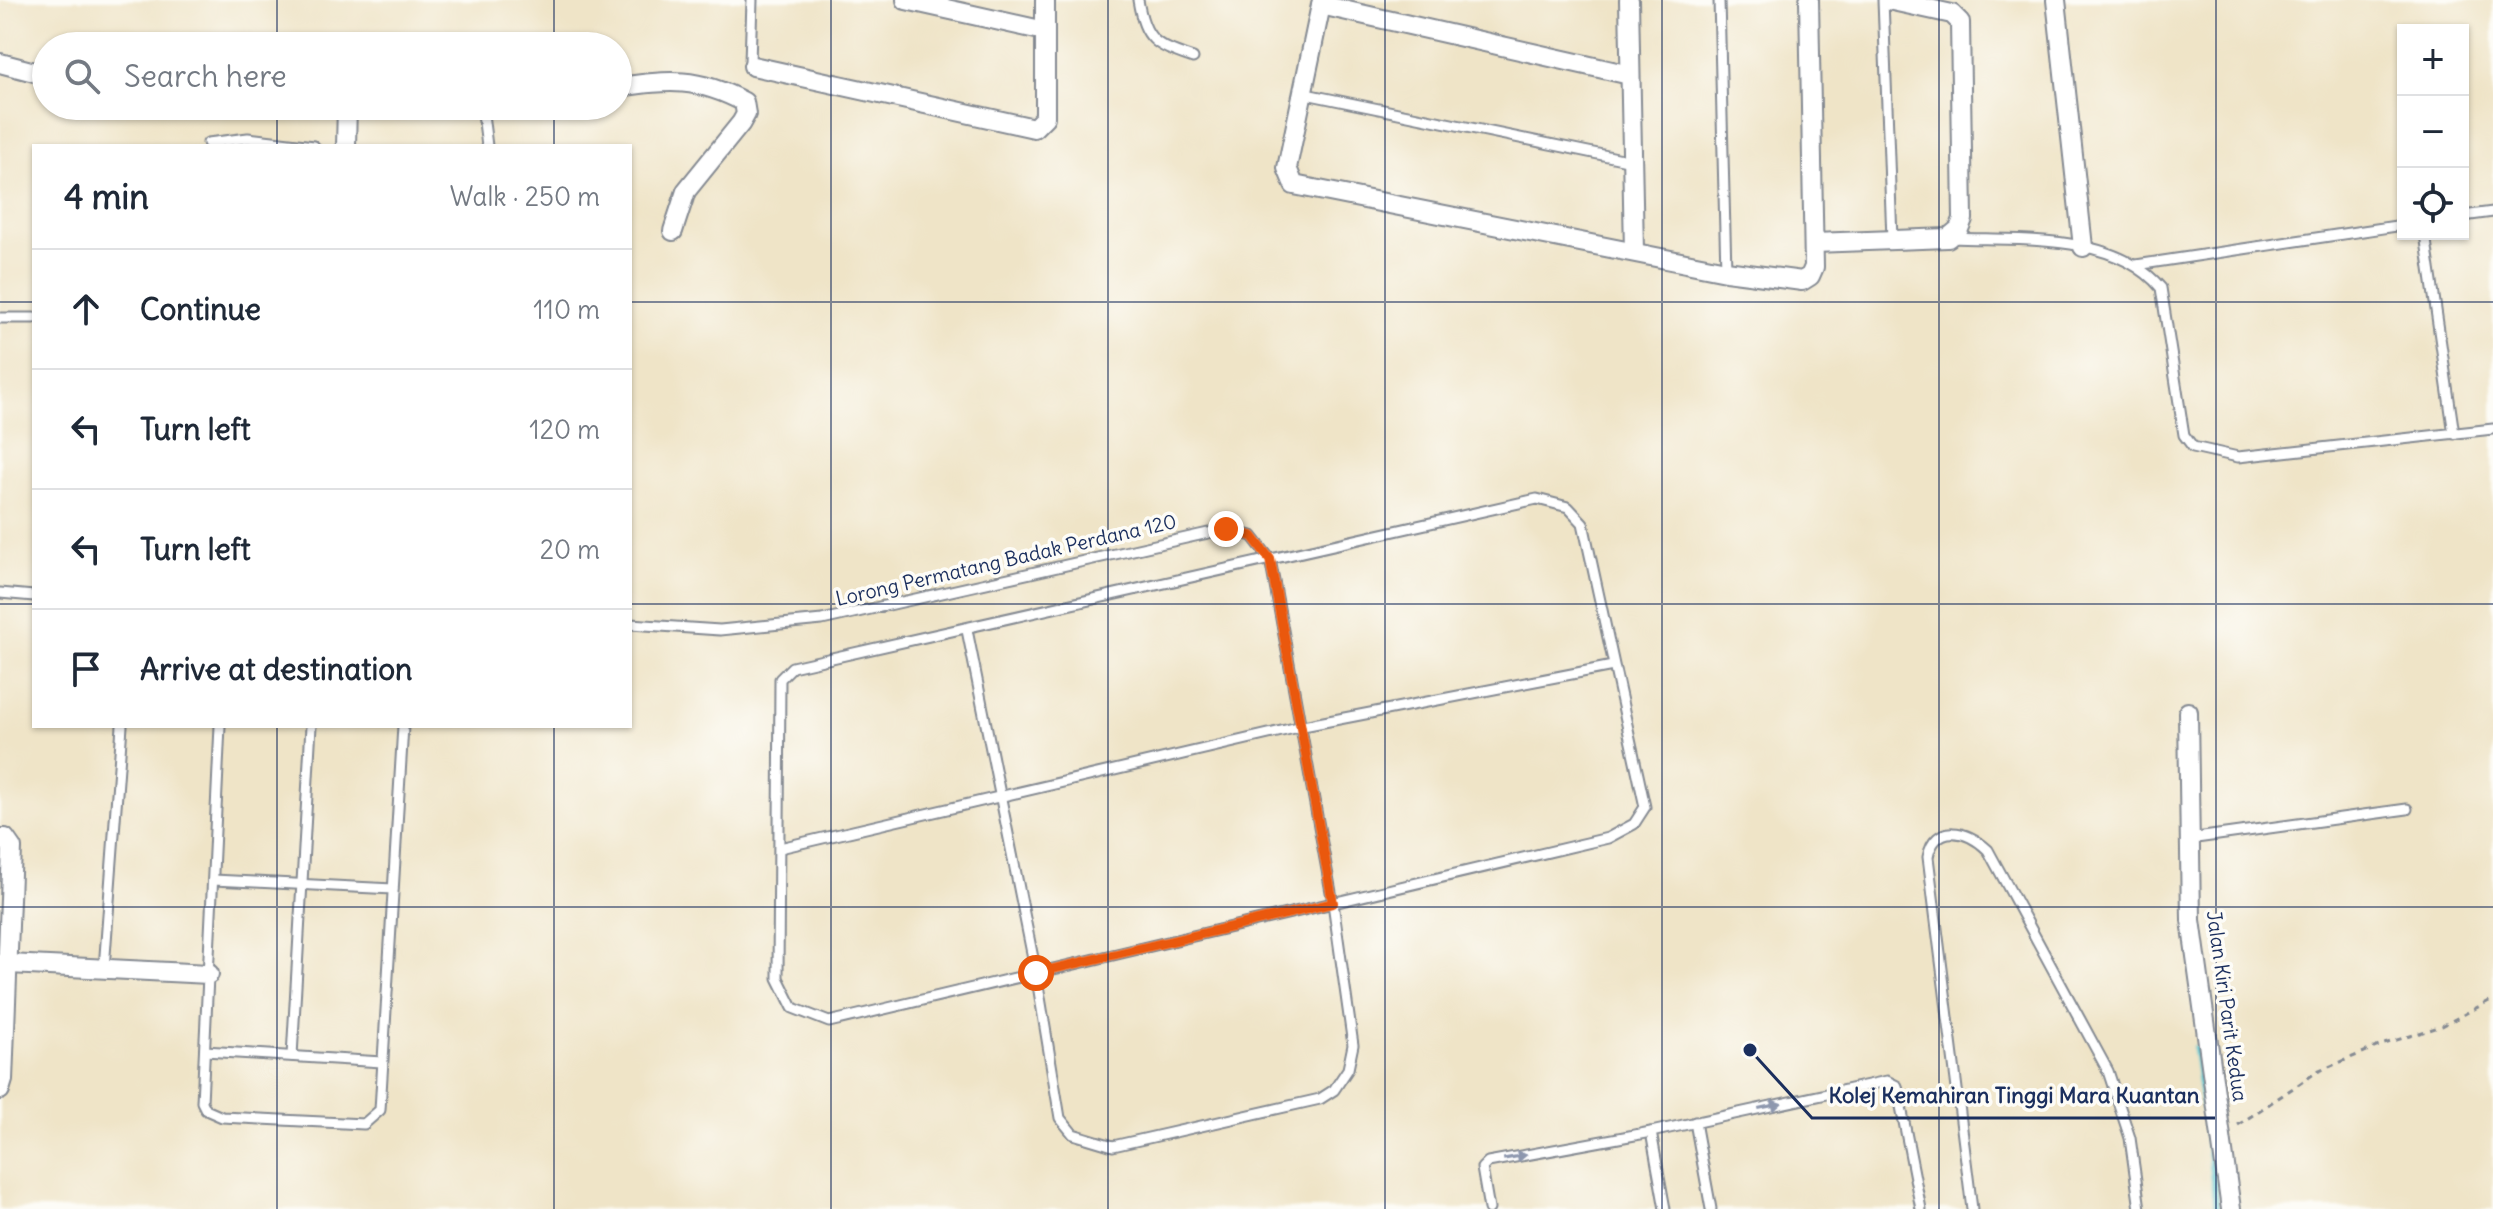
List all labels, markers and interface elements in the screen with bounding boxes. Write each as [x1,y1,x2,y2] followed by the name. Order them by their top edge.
[2397,24,2469,240] map controls
[2397,24,2469,96] button: +
[32,32,632,120] search box
[60,54,104,98] icon: search
[124,57,287,95] text: Search here
[2397,96,2469,168] button: −
[2397,168,2469,240] button: locate
[64,175,149,218] text: 4 min
[450,180,600,213] text: Walk · 250 m
[64,287,108,331] icon: ahead
[140,290,261,328] text: Continue
[533,293,600,326] text: 110 m
[64,407,108,451] icon: left
[140,410,251,448] text: Turn left
[529,413,600,446] text: 120 m
[833,508,1179,611] street label: Lorong Permatang Badak Perdana 120
[1208,511,1244,547] route end
[64,527,108,571] icon: left
[140,530,251,568] text: Turn left
[540,533,600,566] text: 20 m
[64,647,108,691] icon: arrive
[140,650,412,688] text: Arrive at destination
[2202,909,2253,1103] street label: Jalan Kiri Parit Kedua
[1018,955,1054,991] route start
[1812,1072,2215,1118] callout: Kolej Kemahiran Tinggi Mara Kuantan
[1829,1081,2200,1109] text: Kolej Kemahiran Tinggi Mara Kuantan
[1758,1099,1783,1112] one-way arrow
[1503,1150,1528,1162] one-way arrow

